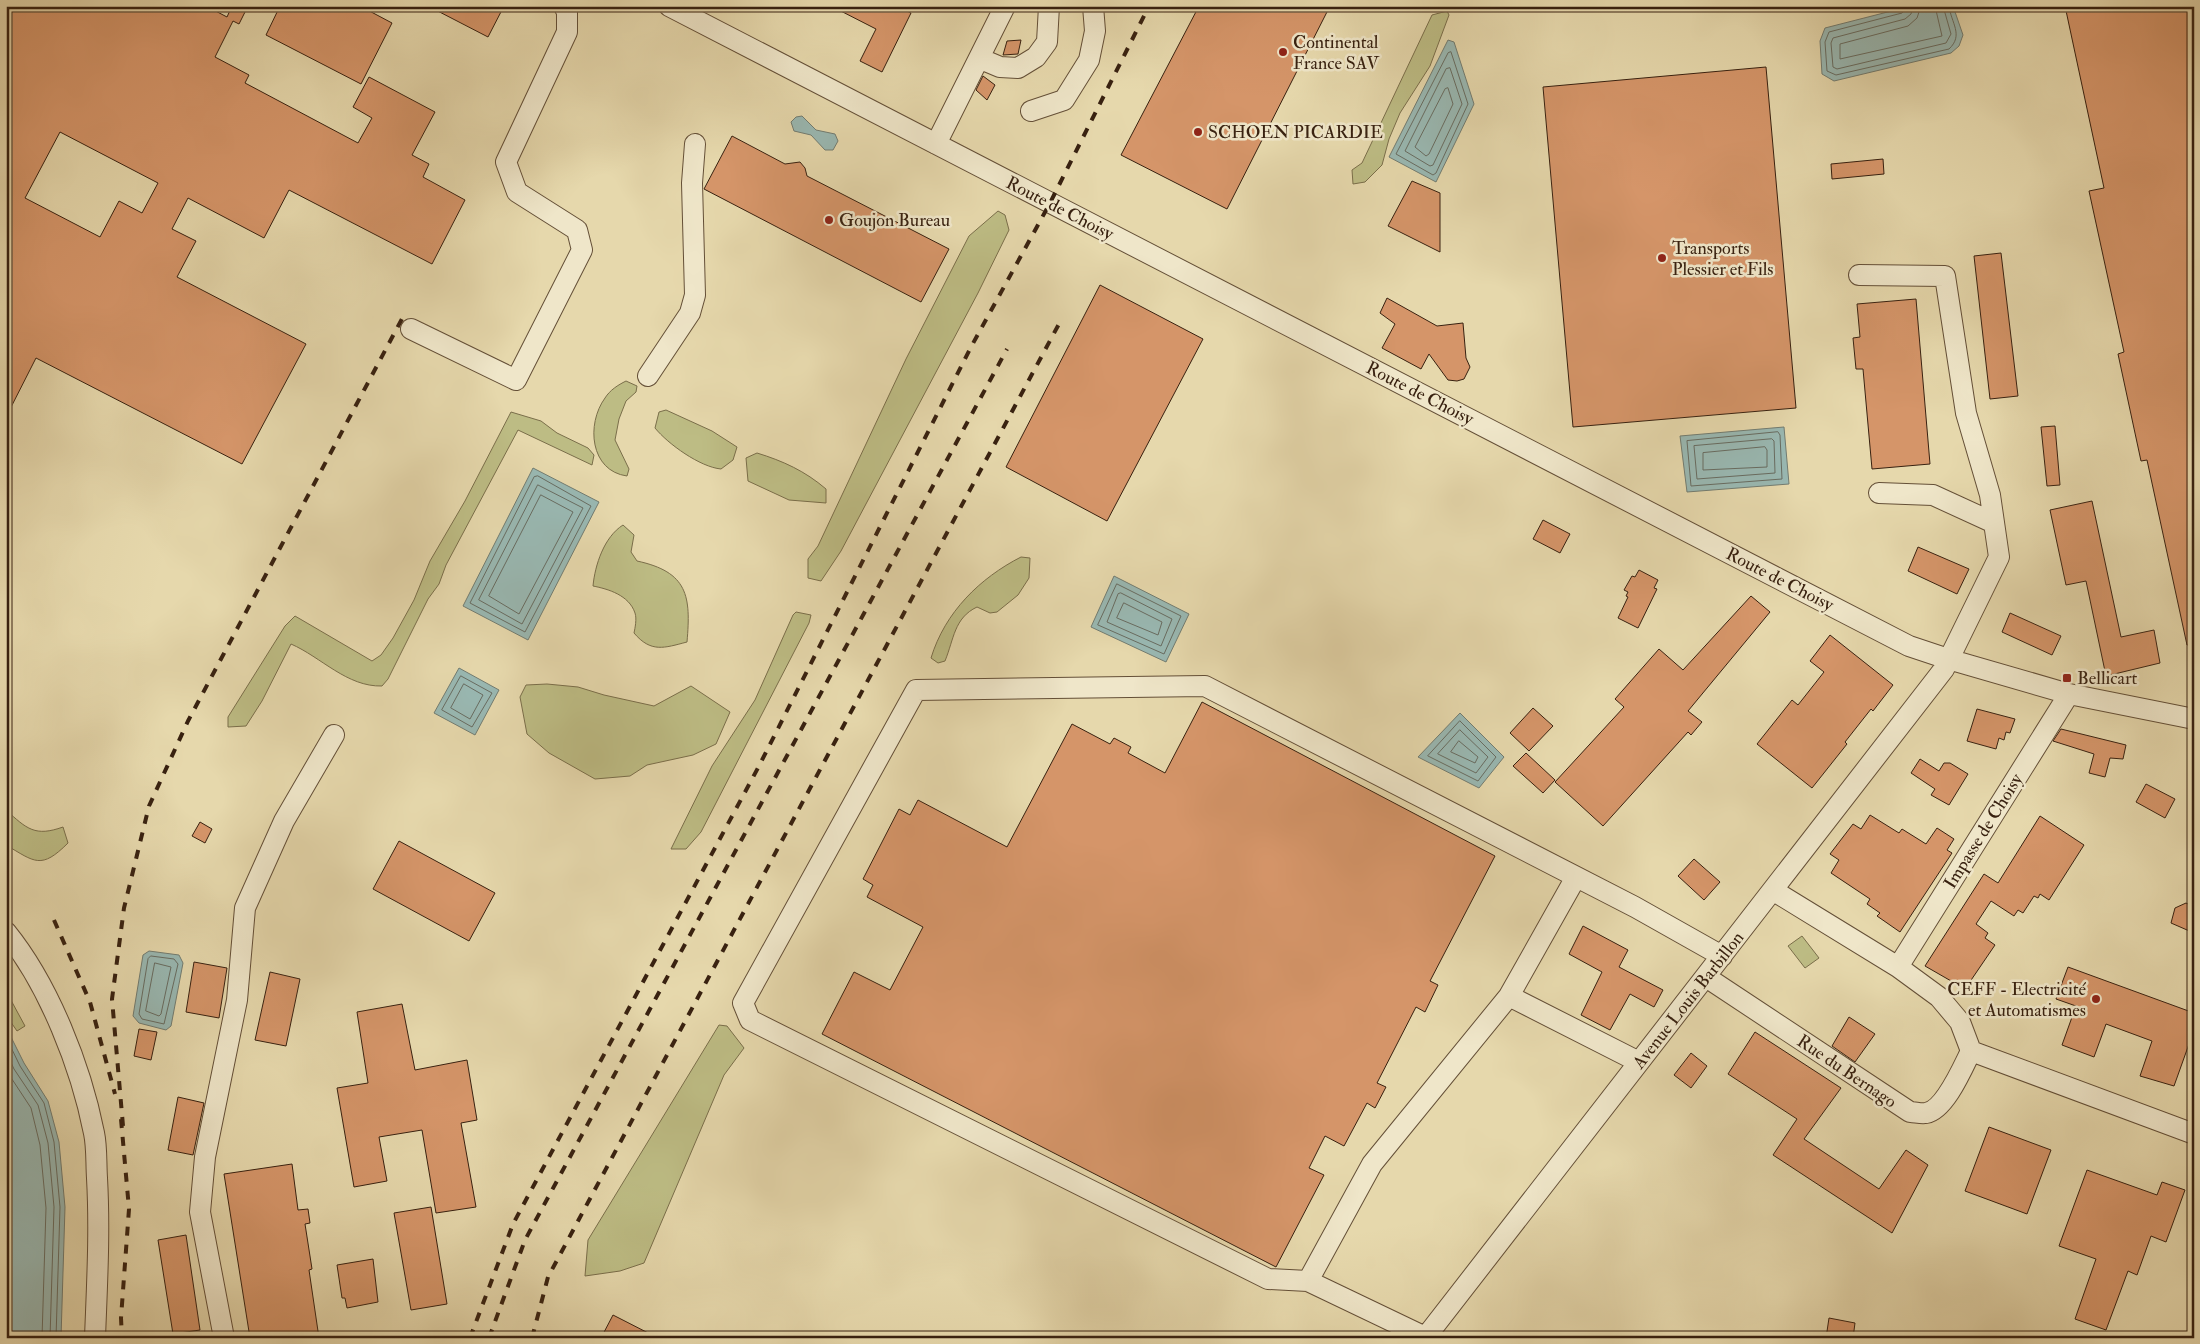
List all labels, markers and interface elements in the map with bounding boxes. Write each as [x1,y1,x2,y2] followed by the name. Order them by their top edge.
[1293,31,1380,75] place label: Continental France SAV
[1277,46,1289,58] marker: Continental France SAV
[1208,121,1383,144] place label: SCHOEN PICARDIE
[1192,126,1204,138] marker: SCHOEN PICARDIE
[1002,171,1119,246] street label: Route de Choisy
[839,209,950,232] place label: Goujon Bureau
[823,214,835,226] marker: Goujon Bureau
[1672,237,1774,281] place label: Transports Plessier et Fils
[1656,252,1668,264] marker: Transports Plessier et Fils
[1362,356,1479,431] street label: Route de Choisy
[1722,542,1839,617] street label: Route de Choisy
[2077,667,2138,690] place label: Bellicart
[2061,672,2073,684] marker: Bellicart
[1939,768,2029,893] street label: Impasse de Choisy
[1627,927,1749,1074] street label: Avenue Louis Barbillon
[1947,978,2086,1022] place label: CEFF - Electricité et Automatismes
[2090,993,2102,1005] marker: CEFF - Electricité et Automatismes
[1792,1030,1901,1113] street label: Rue du Bernago

